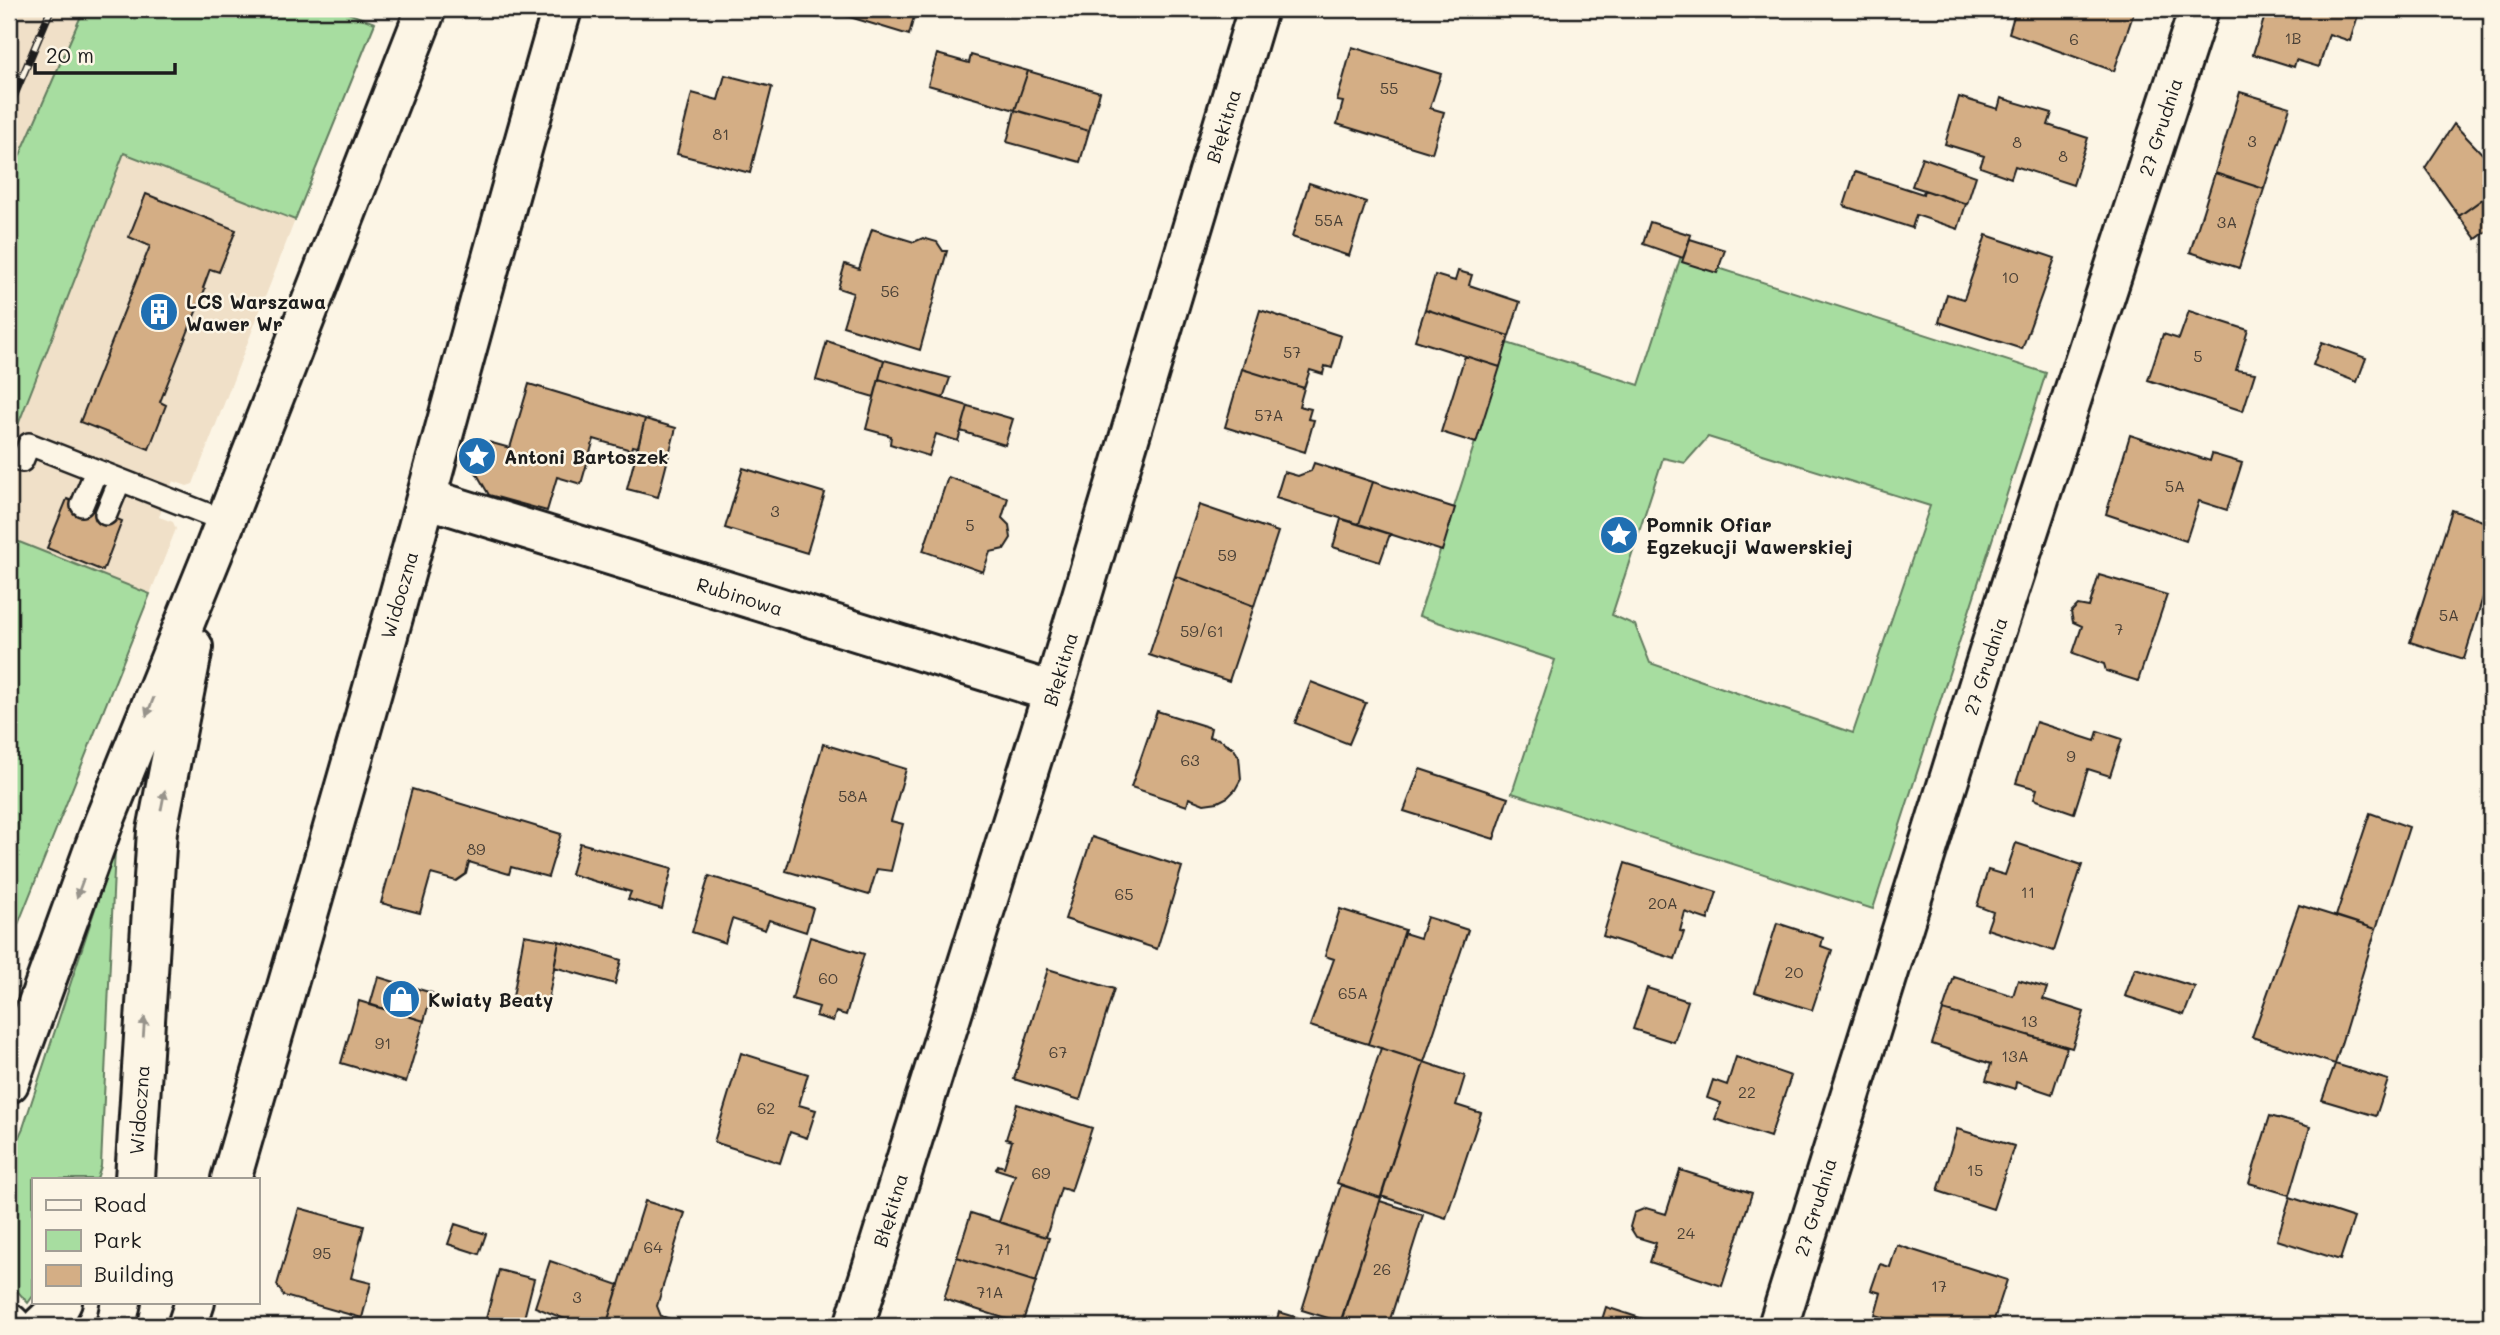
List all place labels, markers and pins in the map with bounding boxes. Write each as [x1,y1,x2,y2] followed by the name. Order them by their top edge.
[186,289,326,336] place label: LCS Warszawa Wawer Wr
[138,291,180,333] building icon: LCS Warszawa Wawer Wr
[456,435,498,477] place icon: Antoni Bartoszek
[504,444,669,469] place label: Antoni Bartoszek
[1646,512,1853,559] place label: Pomnik Ofiar Egzekucji Wawerskiej
[1598,514,1640,556] place icon: Pomnik Ofiar Egzekucji Wawerskiej
[380,978,422,1020] shop icon: Kwiaty Beaty
[428,987,553,1012] place label: Kwiaty Beaty

